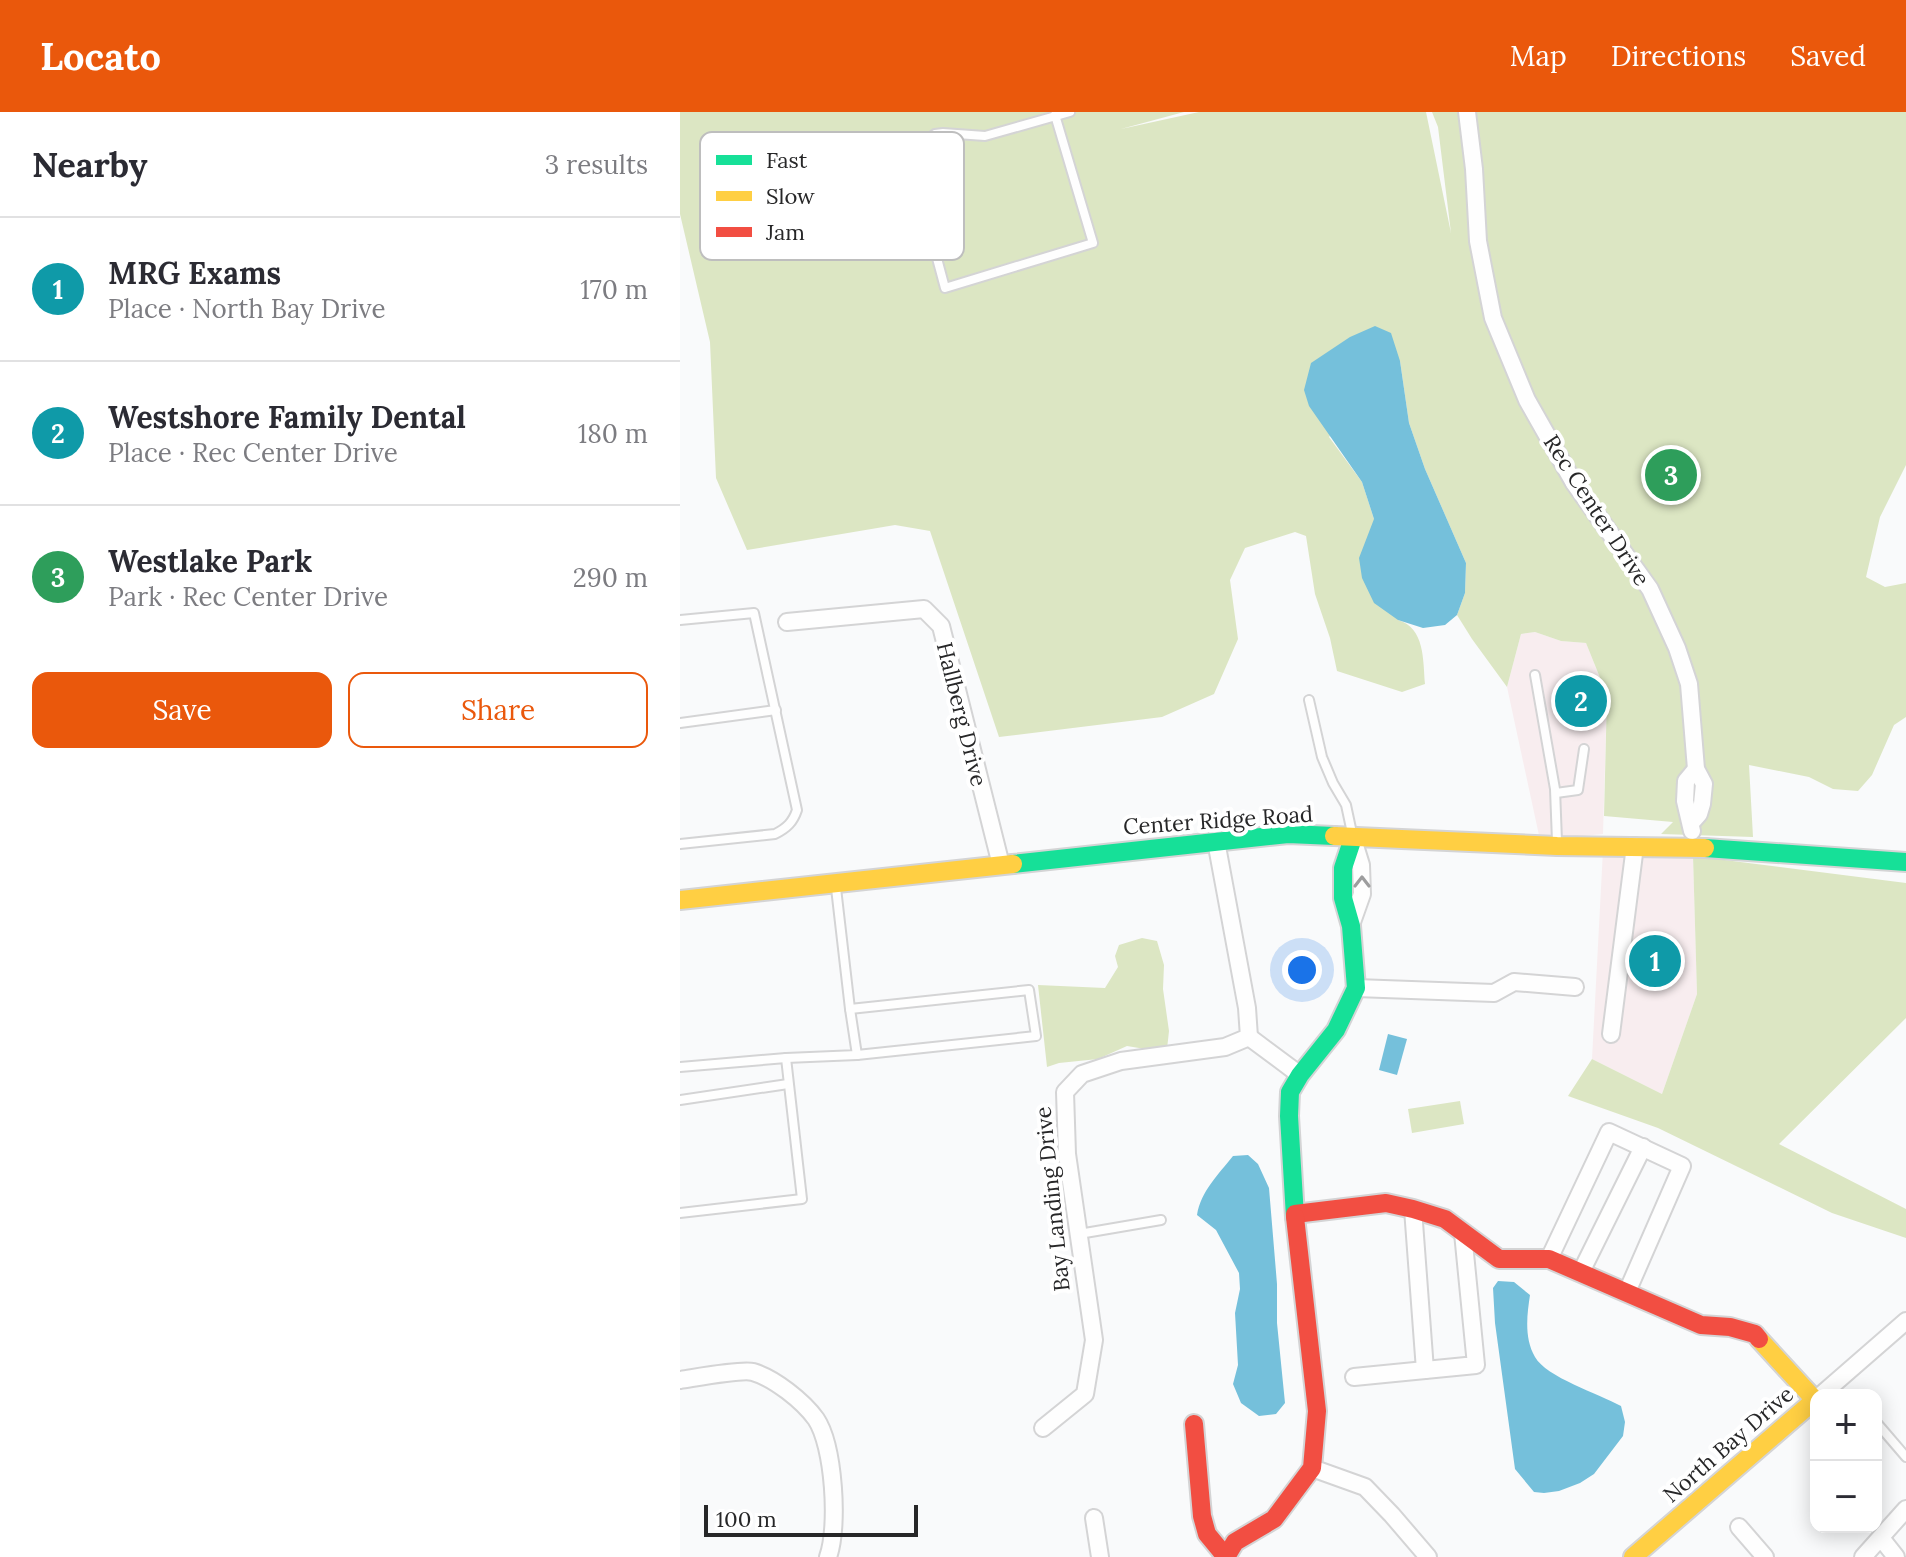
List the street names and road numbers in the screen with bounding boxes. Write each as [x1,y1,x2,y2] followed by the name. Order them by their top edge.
[1538,429,1656,591] street label: Rec Center Drive
[931,639,993,789] street label: Hallberg Drive
[1122,799,1314,841] street label: Center Ridge Road
[1028,1105,1076,1293] street label: Bay Landing Drive
[1657,1380,1799,1508] street label: North Bay Drive

